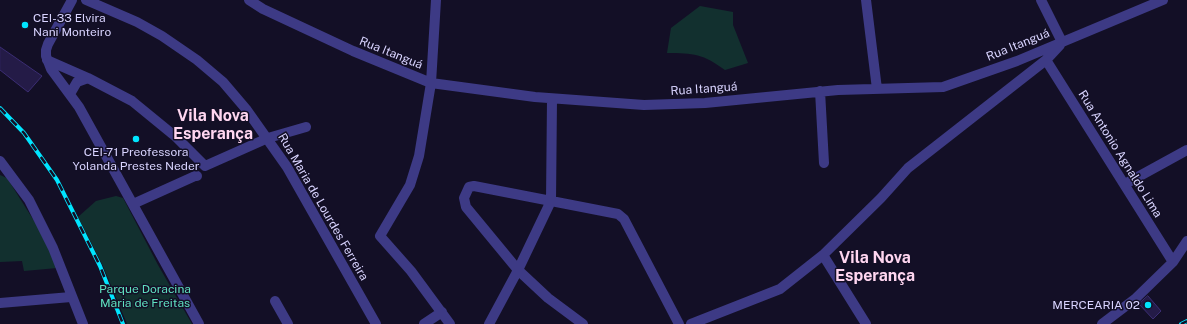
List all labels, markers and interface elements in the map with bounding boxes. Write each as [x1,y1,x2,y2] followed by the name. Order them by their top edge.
[33,11,111,39] place label: CEI-33 Elvira Nani Monteiro
[20,20,30,30] marker: CEI-33 Elvira Nani Monteiro
[984,26,1052,64] street label: Rua Itanguá
[357,34,425,72] street label: Rua Itanguá
[670,79,738,99] street label: Rua Itanguá
[1075,88,1165,220] street label: Rua Antonio Agnaldo Lima
[173,106,253,144] district label: Vila Nova Esperança
[275,131,371,283] street label: Rua Maria de Lourdes Ferreira
[131,134,141,144] marker: CEI-71 Preofessora Yolanda Prestes Neder
[73,145,199,173] place label: CEI-71 Preofessora Yolanda Prestes Neder
[835,248,915,286] district label: Vila Nova Esperança
[99,282,191,310] park label: Parque Doracina Maria de Freitas
[1052,298,1140,312] place label: MERCEARIA 02
[1143,300,1153,310] marker: MERCEARIA 02

